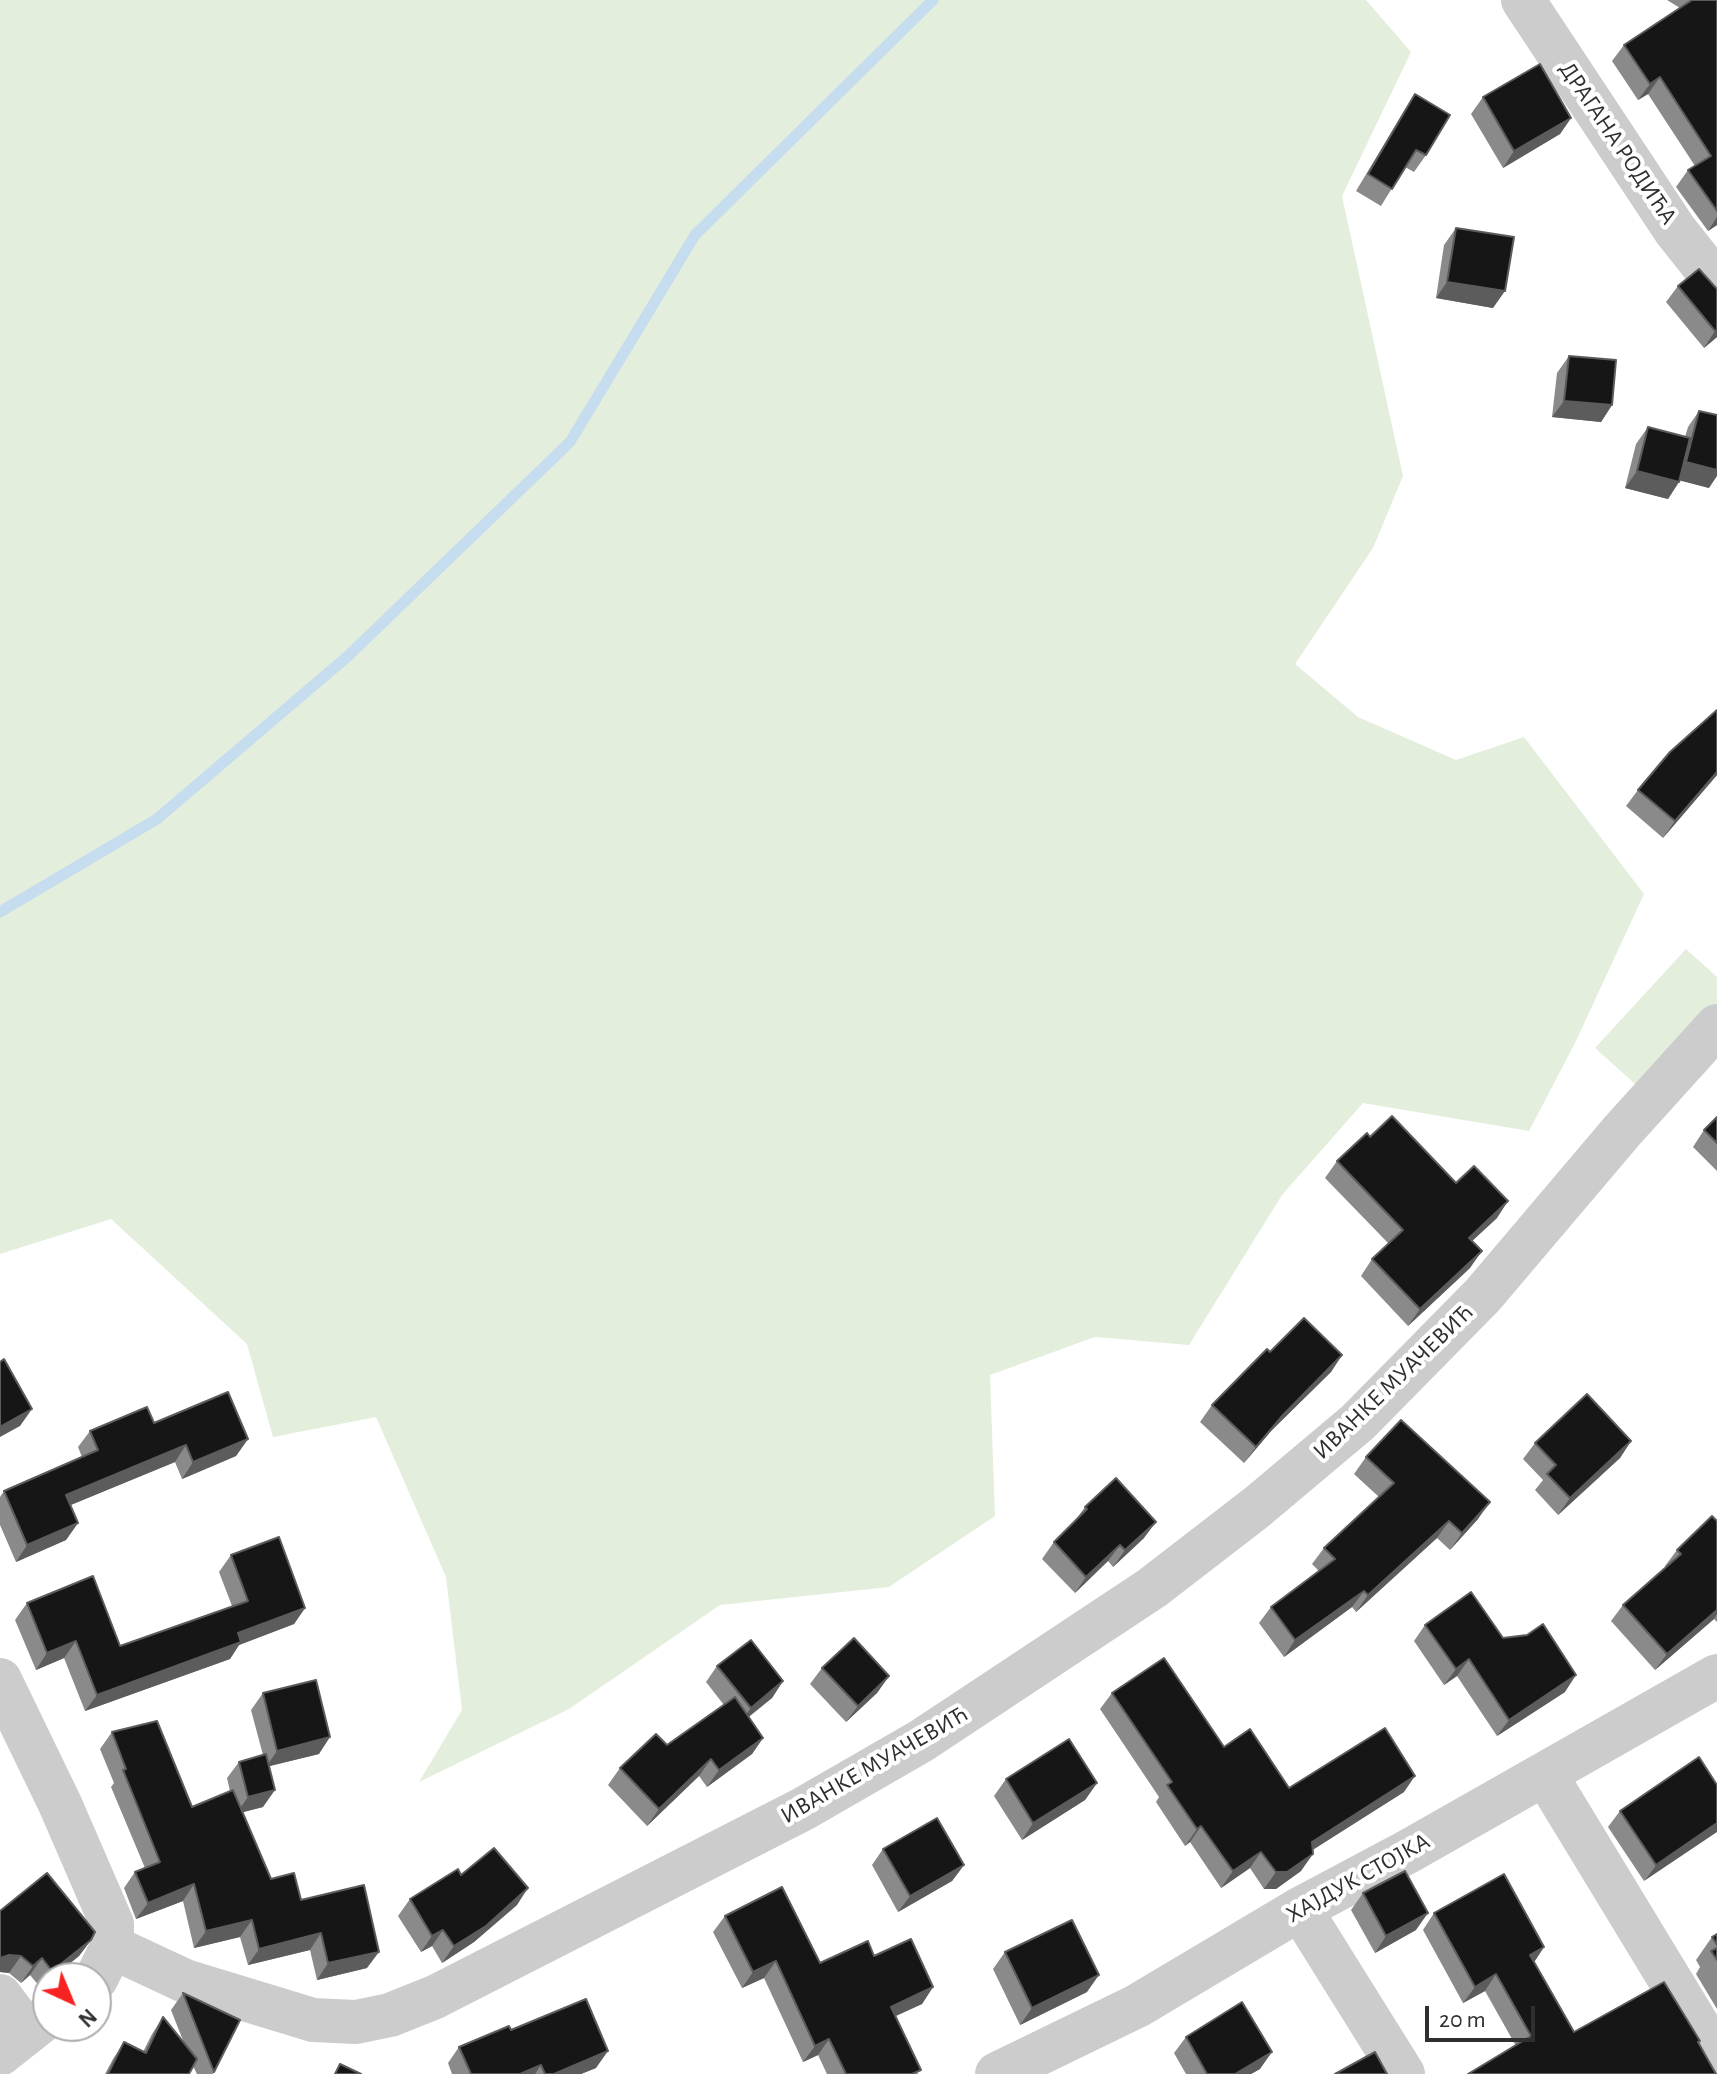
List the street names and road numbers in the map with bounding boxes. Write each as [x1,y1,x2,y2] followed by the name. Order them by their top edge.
[1553,56,1683,230] street label: ДРАГАНА РОДИЋА
[1307,1298,1479,1466] street label: ИВАНКЕ МУАЧЕВИЋ
[775,1700,973,1830] street label: ИВАНКЕ МУАЧЕВИЋ
[1281,1827,1435,1929] street label: ХАЈДУК СТОЈКА

